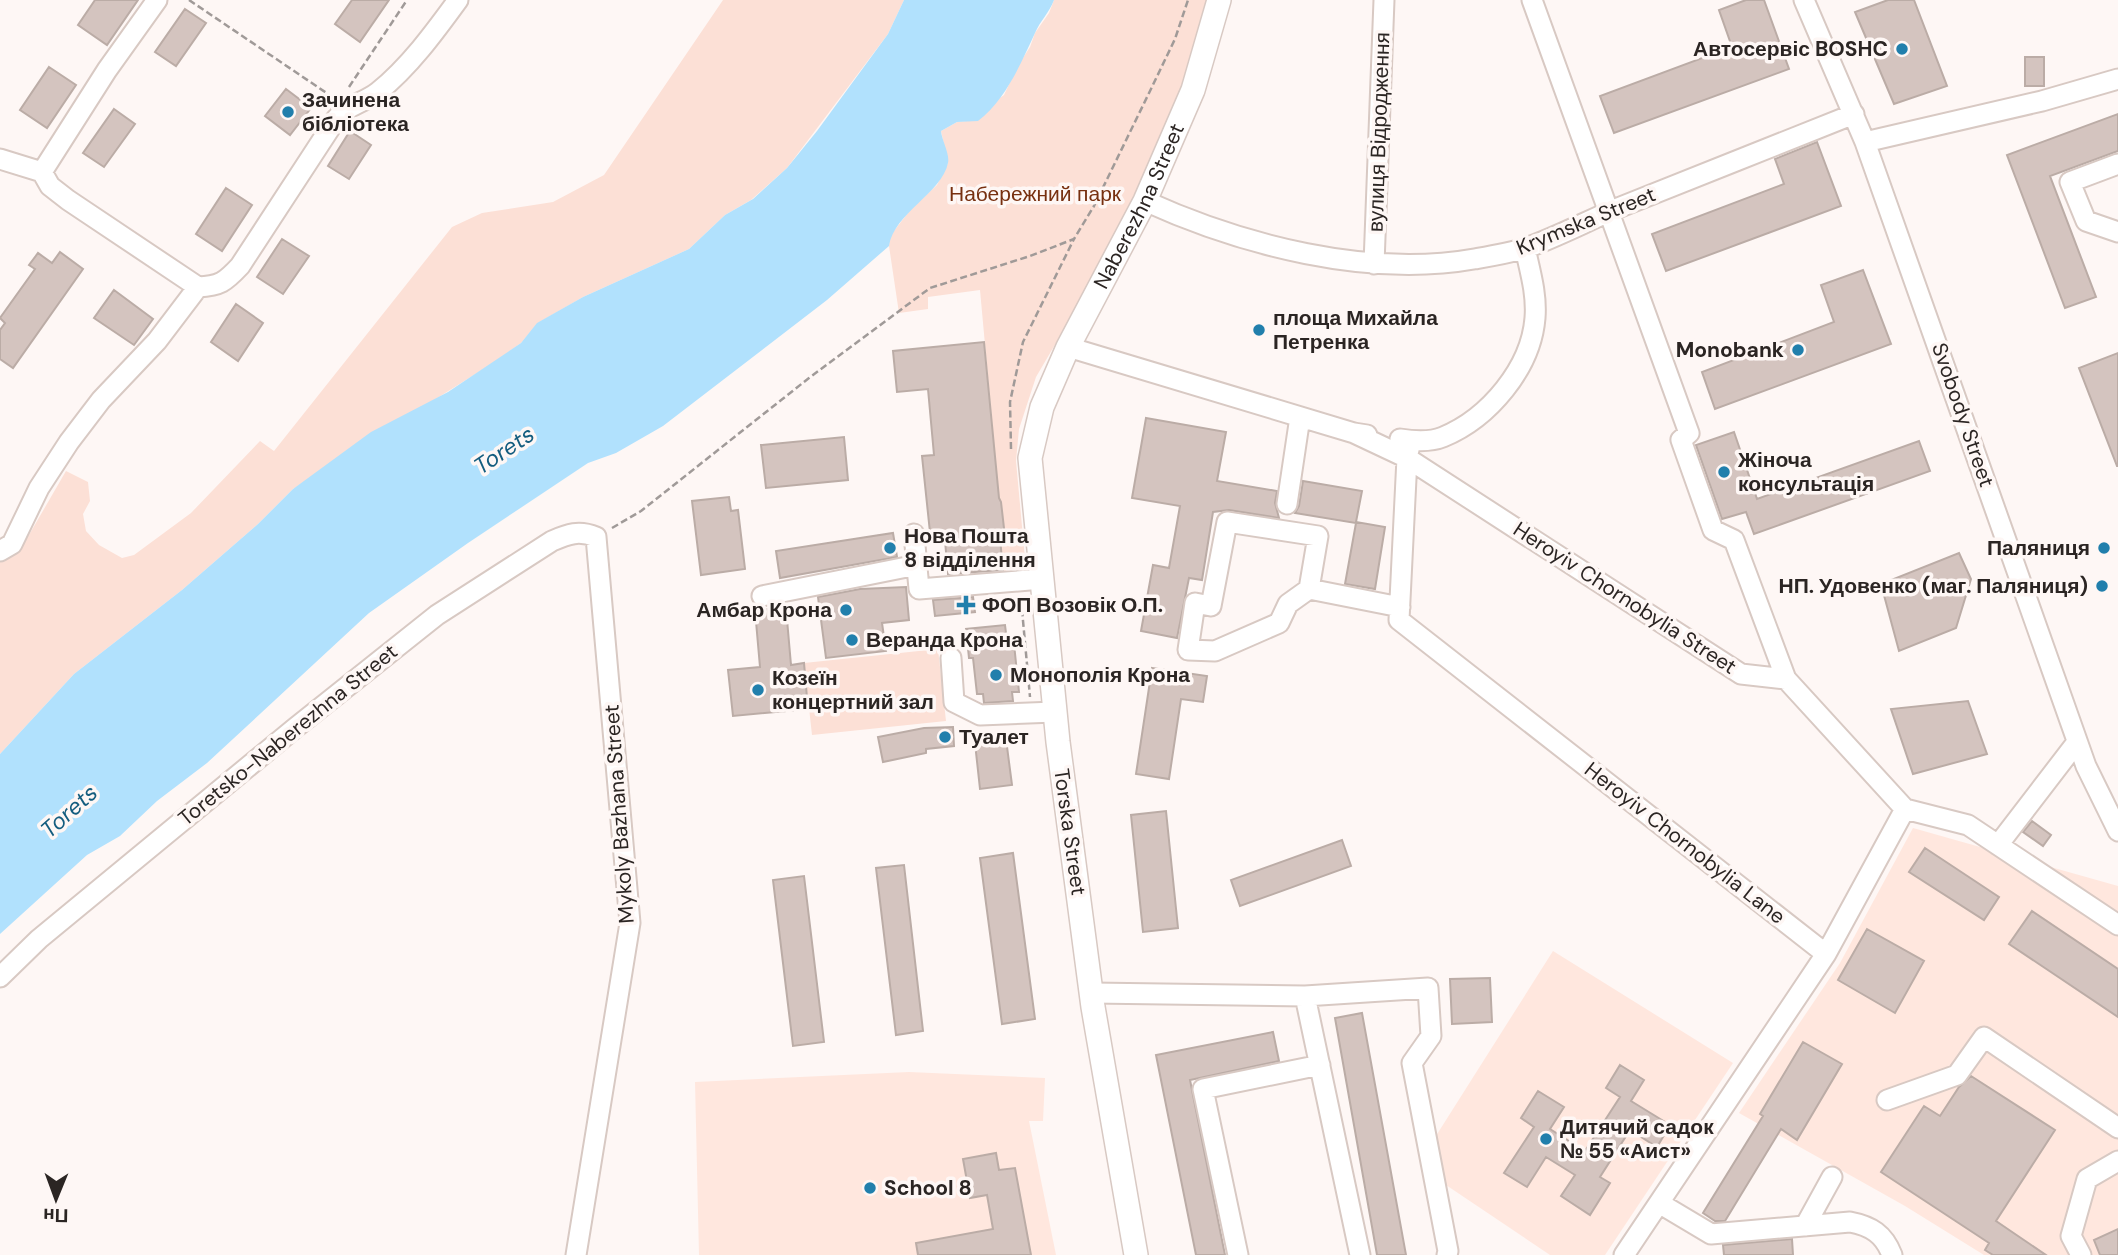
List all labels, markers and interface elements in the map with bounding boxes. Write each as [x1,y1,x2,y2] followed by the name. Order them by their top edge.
[1362,32,1396,232] street label: вулиця Відродження
[1693,35,1888,63] place label: Автосервіс BOSHC
[1894,41,1910,57] marker: Автосервіс BOSHC
[302,86,409,138] place label: Зачинена бібліотека
[280,104,296,120] marker: Зачинена бібліотека
[1087,119,1191,294] street label: Naberezhna Street
[949,180,1122,208] park label: Набережний парк
[1512,180,1660,262] street label: Krymska Street
[1273,304,1438,356] place label: площа Михайла Петренка
[1251,322,1267,338] marker: площа Михайла Петренка
[1676,336,1784,364] place label: Monobank
[1925,339,2001,491] street label: Svobody Street
[1790,342,1806,358] marker: Monobank
[468,419,540,481] water label: Torets
[1737,446,1874,498] place label: Жіноча консультація
[1716,464,1732,480] marker: Жіноча консультація
[1508,515,1742,681] street label: Heroyiv Chornobylia Street
[904,522,1036,574] place label: Нова Пошта 8 відділення
[1987,534,2090,562] place label: Паляниця
[882,540,898,556] marker: Нова Пошта 8 відділення
[2096,540,2112,556] marker: Паляниця
[1779,572,2088,600] place label: НП. Удовенко (маг. Паляниця)
[2094,578,2110,594] marker: НП. Удовенко (маг. Паляниця)
[982,591,1163,619] place label: ФОП Возовік О.П.
[956,595,976,615] marker: ФОП Возовік О.П.
[696,596,832,624] place label: Амбар Крона
[838,602,854,618] marker: Амбар Крона
[866,626,1023,654] place label: Веранда Крона
[844,632,860,648] marker: Веранда Крона
[173,638,403,832] street label: Toretsko-Naberezhna Street
[1010,661,1190,689] place label: Монополія Крона
[772,664,934,716] place label: Козеїн концертний зал
[988,667,1004,683] marker: Монополія Крона
[750,682,766,698] marker: Козеїн концертний зал
[597,704,641,924] street label: Mykoly Bazhana Street
[959,723,1029,751] place label: Туалет
[937,729,953,745] marker: Туалет
[1579,756,1791,930] street label: Heroyiv Chornobylia Lane
[1047,767,1093,897] street label: Torska Street
[34,778,104,844] water label: Torets
[1560,1113,1714,1165] place label: Дитячий садок № 55 «Аист»
[1538,1131,1554,1147] marker: Дитячий садок № 55 «Аист»
[21,1164,91,1234] north arrow
[884,1174,972,1202] place label: School 8
[862,1180,878,1196] marker: School 8
[43,1203,68,1228] text: Пн

